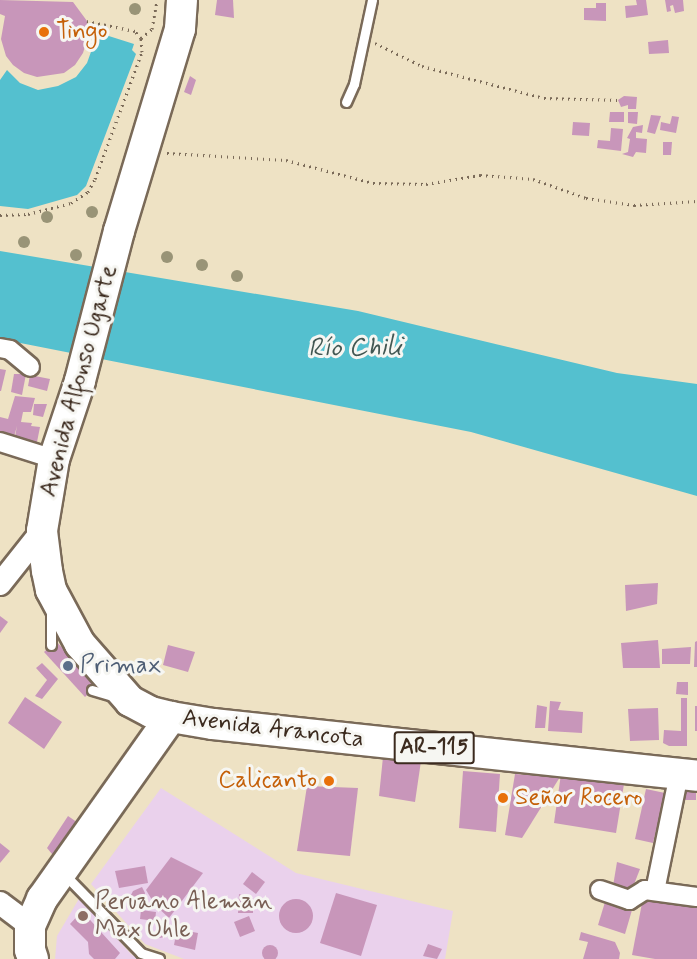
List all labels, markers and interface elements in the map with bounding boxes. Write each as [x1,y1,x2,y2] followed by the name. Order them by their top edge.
[56,18,107,46] place label: Tingo
[37,25,51,39] marker: Tingo
[35,263,123,499] street label: Avenida Alfonso Ugarte
[308,333,402,365] water label: Río Chili
[80,652,161,680] place label: Primax
[61,659,75,673] marker: Primax
[182,704,364,754] street label: Avenida Arancota
[394,729,474,767] road number: AR-115
[218,767,317,795] place label: Calicanto
[322,774,336,788] marker: Calicanto
[515,784,645,812] place label: Señor Rocero
[496,791,510,805] marker: Señor Rocero
[95,888,275,944] place label: Peruano Aleman Max Uhle
[76,909,90,923] marker: Peruano Aleman Max Uhle

